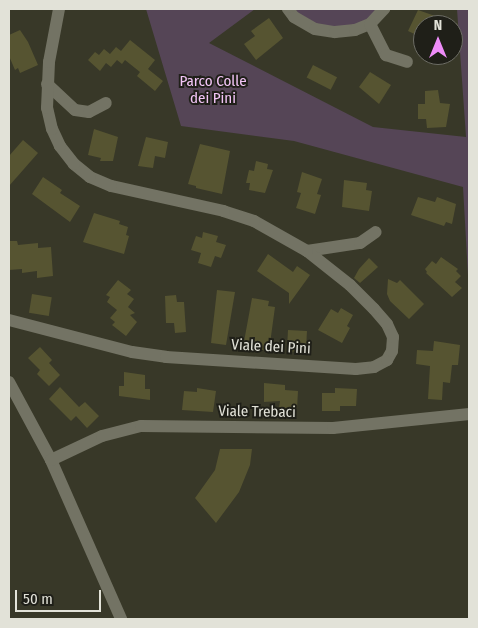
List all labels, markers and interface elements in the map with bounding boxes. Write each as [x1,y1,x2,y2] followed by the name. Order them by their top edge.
[413,15,463,65] north arrow
[434,17,442,34] text: N
[179,72,247,107] park label: Parco Colle dei Pini
[231,336,311,358] street label: Viale dei Pini
[218,402,296,422] street label: Viale Trebaci
[18,580,104,612] scale bar
[23,590,53,608] text: 50 m

